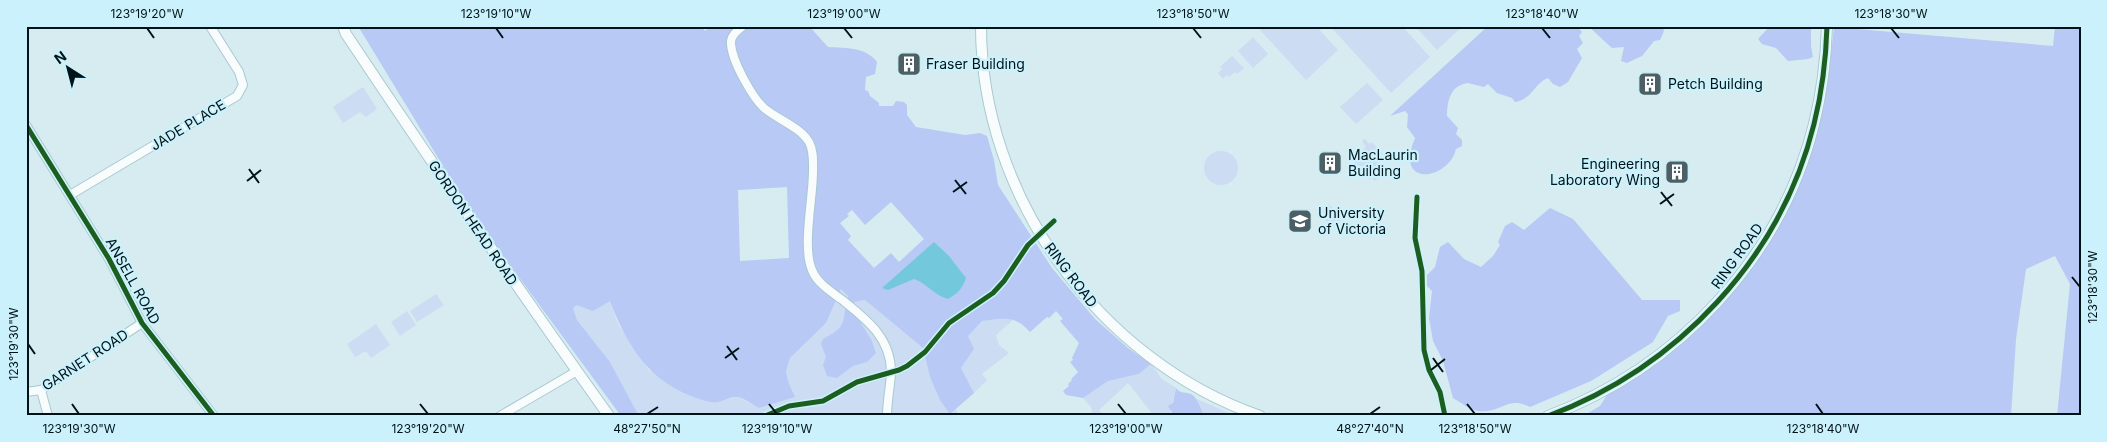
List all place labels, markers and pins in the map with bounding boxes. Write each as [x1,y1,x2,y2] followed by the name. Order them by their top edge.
[896,51,922,77] building icon: Fraser Building
[926,55,1025,72] place label: Fraser Building
[1637,71,1663,97] building icon: Petch Building
[1668,75,1763,92] place label: Petch Building
[1348,146,1418,179] place label: MacLaurin Building
[1317,150,1343,176] building icon: MacLaurin Building
[1550,155,1660,188] place label: Engineering Laboratory Wing
[1664,159,1690,185] building icon: Engineering Laboratory Wing
[1318,204,1386,237] place label: University of Victoria
[1287,208,1313,234] school or university icon: University of Victoria

